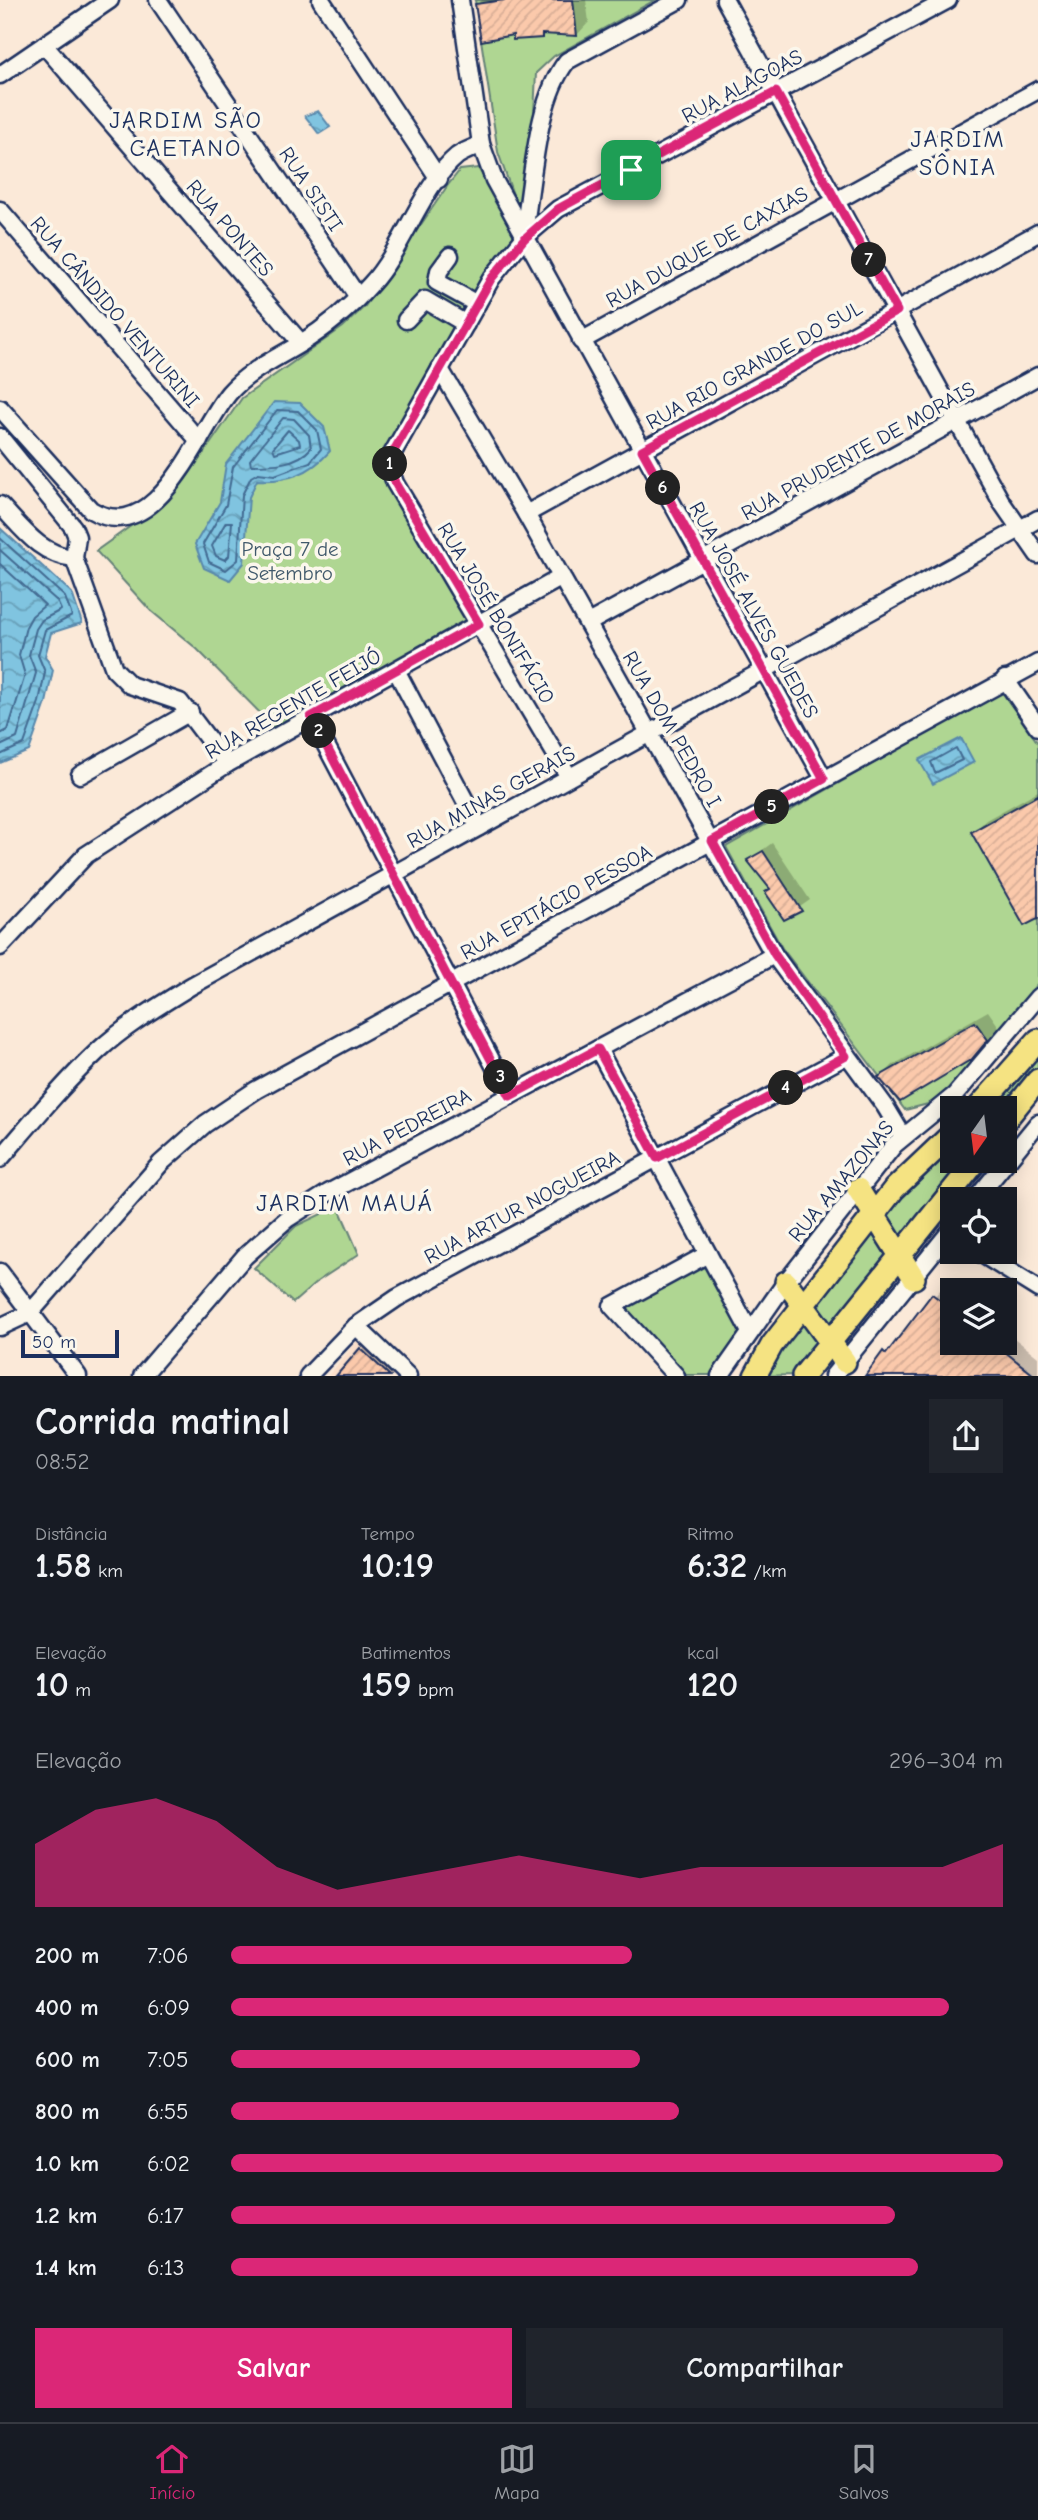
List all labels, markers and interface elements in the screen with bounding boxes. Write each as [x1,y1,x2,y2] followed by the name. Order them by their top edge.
[678,44,806,128] street label: RUA ALAGOAS
[109,106,263,162] district label: JARDIM SÃO CAETANO
[910,125,1006,181] district label: JARDIM SÔNIA
[601,140,661,200] pin
[274,142,348,236] street label: RUA SISTI
[612,151,650,189] icon: arrive
[182,175,278,281] street label: RUA PONTES
[602,181,812,313] street label: RUA DUQUE DE CAXIAS
[25,212,205,412] street label: RUA CÂNDIDO VENTURINI
[852,243,886,278] pin: 7
[864,248,873,270] text: 7
[642,295,867,434] street label: RUA RIO GRANDE DO SUL
[737,377,979,525] street label: RUA PRUDENTE DE MORAIS
[372,447,408,482] pin: 1
[386,452,393,474] text: 1
[646,470,680,505] pin: 6
[658,476,667,498] text: 6
[684,498,824,722] street label: RUA JOSÉ ALVES GUEDES
[432,518,560,708] street label: RUA JOSÉ BONIFÁCIO
[241,537,339,585] park label: Praça 7 de Setembro
[201,644,385,764] street label: RUA REGENTE FEIJÓ
[618,647,726,811] street label: RUA DOM PEDRO I
[302,714,336,748] pin: 2
[314,719,323,741] text: 2
[403,741,579,853] street label: RUA MINAS GERAIS
[754,790,790,824] pin: 5
[766,795,777,817] text: 5
[456,839,656,965] street label: RUA EPITÁCIO PESSOA
[484,1060,518,1094] pin: 3
[496,1065,505,1087] text: 3
[768,1070,804,1106] pin: 4
[781,1076,790,1098] text: 4
[339,1083,475,1171] street label: RUA PEDREIRA
[940,1096,1017,1172] north arrow
[940,1096,1017,1355] map controls
[783,1116,899,1246] street label: RUA AMAZONAS
[420,1145,624,1269] street label: RUA ARTUR NOGUEIRA
[940,1187,1017,1264] button: locate
[256,1189,434,1217] district label: JARDIM MAUÁ
[940,1278,1017,1355] button: layers
[21,1326,119,1358] scale bar
[32,1331,76,1353] text: 50 m
[929,1399,1003,1473] button: share
[35,1400,290,1444] text: Corrida matinal
[35,1448,90,1475] text: 08:52
[35,1523,108,1545] text: Distância
[361,1523,415,1545] text: Tempo
[687,1523,734,1545] text: Ritmo
[35,1545,92,1586] text: 1.58
[361,1545,434,1586] text: 10:19
[687,1545,747,1586] text: 6:32
[92,1560,123,1582] text: km
[747,1560,787,1582] text: /km
[35,1642,107,1664] text: Elevação
[361,1642,451,1664] text: Batimentos
[687,1642,719,1664] text: kcal
[35,1664,69,1705] text: 10
[361,1664,412,1705] text: 159
[687,1664,738,1705] text: 120
[69,1679,91,1701] text: m
[412,1679,454,1701] text: bpm
[35,1747,122,1774] text: Elevação
[889,1747,1003,1774] text: 296–304 m
[35,1942,99,1969] text: 200 m
[147,1942,189,1969] text: 7:06
[35,1994,99,2021] text: 400 m
[147,1994,190,2021] text: 6:09
[35,2046,100,2073] text: 600 m
[147,2046,189,2073] text: 7:05
[35,2098,100,2125] text: 800 m
[147,2098,189,2125] text: 6:55
[35,2150,99,2177] text: 1.0 km
[147,2150,190,2177] text: 6:02
[35,2202,97,2229] text: 1.2 km
[147,2202,184,2229] text: 6:17
[35,2254,97,2281] text: 1.4 km
[147,2254,184,2281] text: 6:13
[35,2328,512,2408] button: Salvar
[526,2328,1003,2408] button: Compartilhar
[149,2440,195,2504] tab: Início
[494,2440,540,2504] tab: Mapa
[839,2440,889,2504] tab: Salvos

